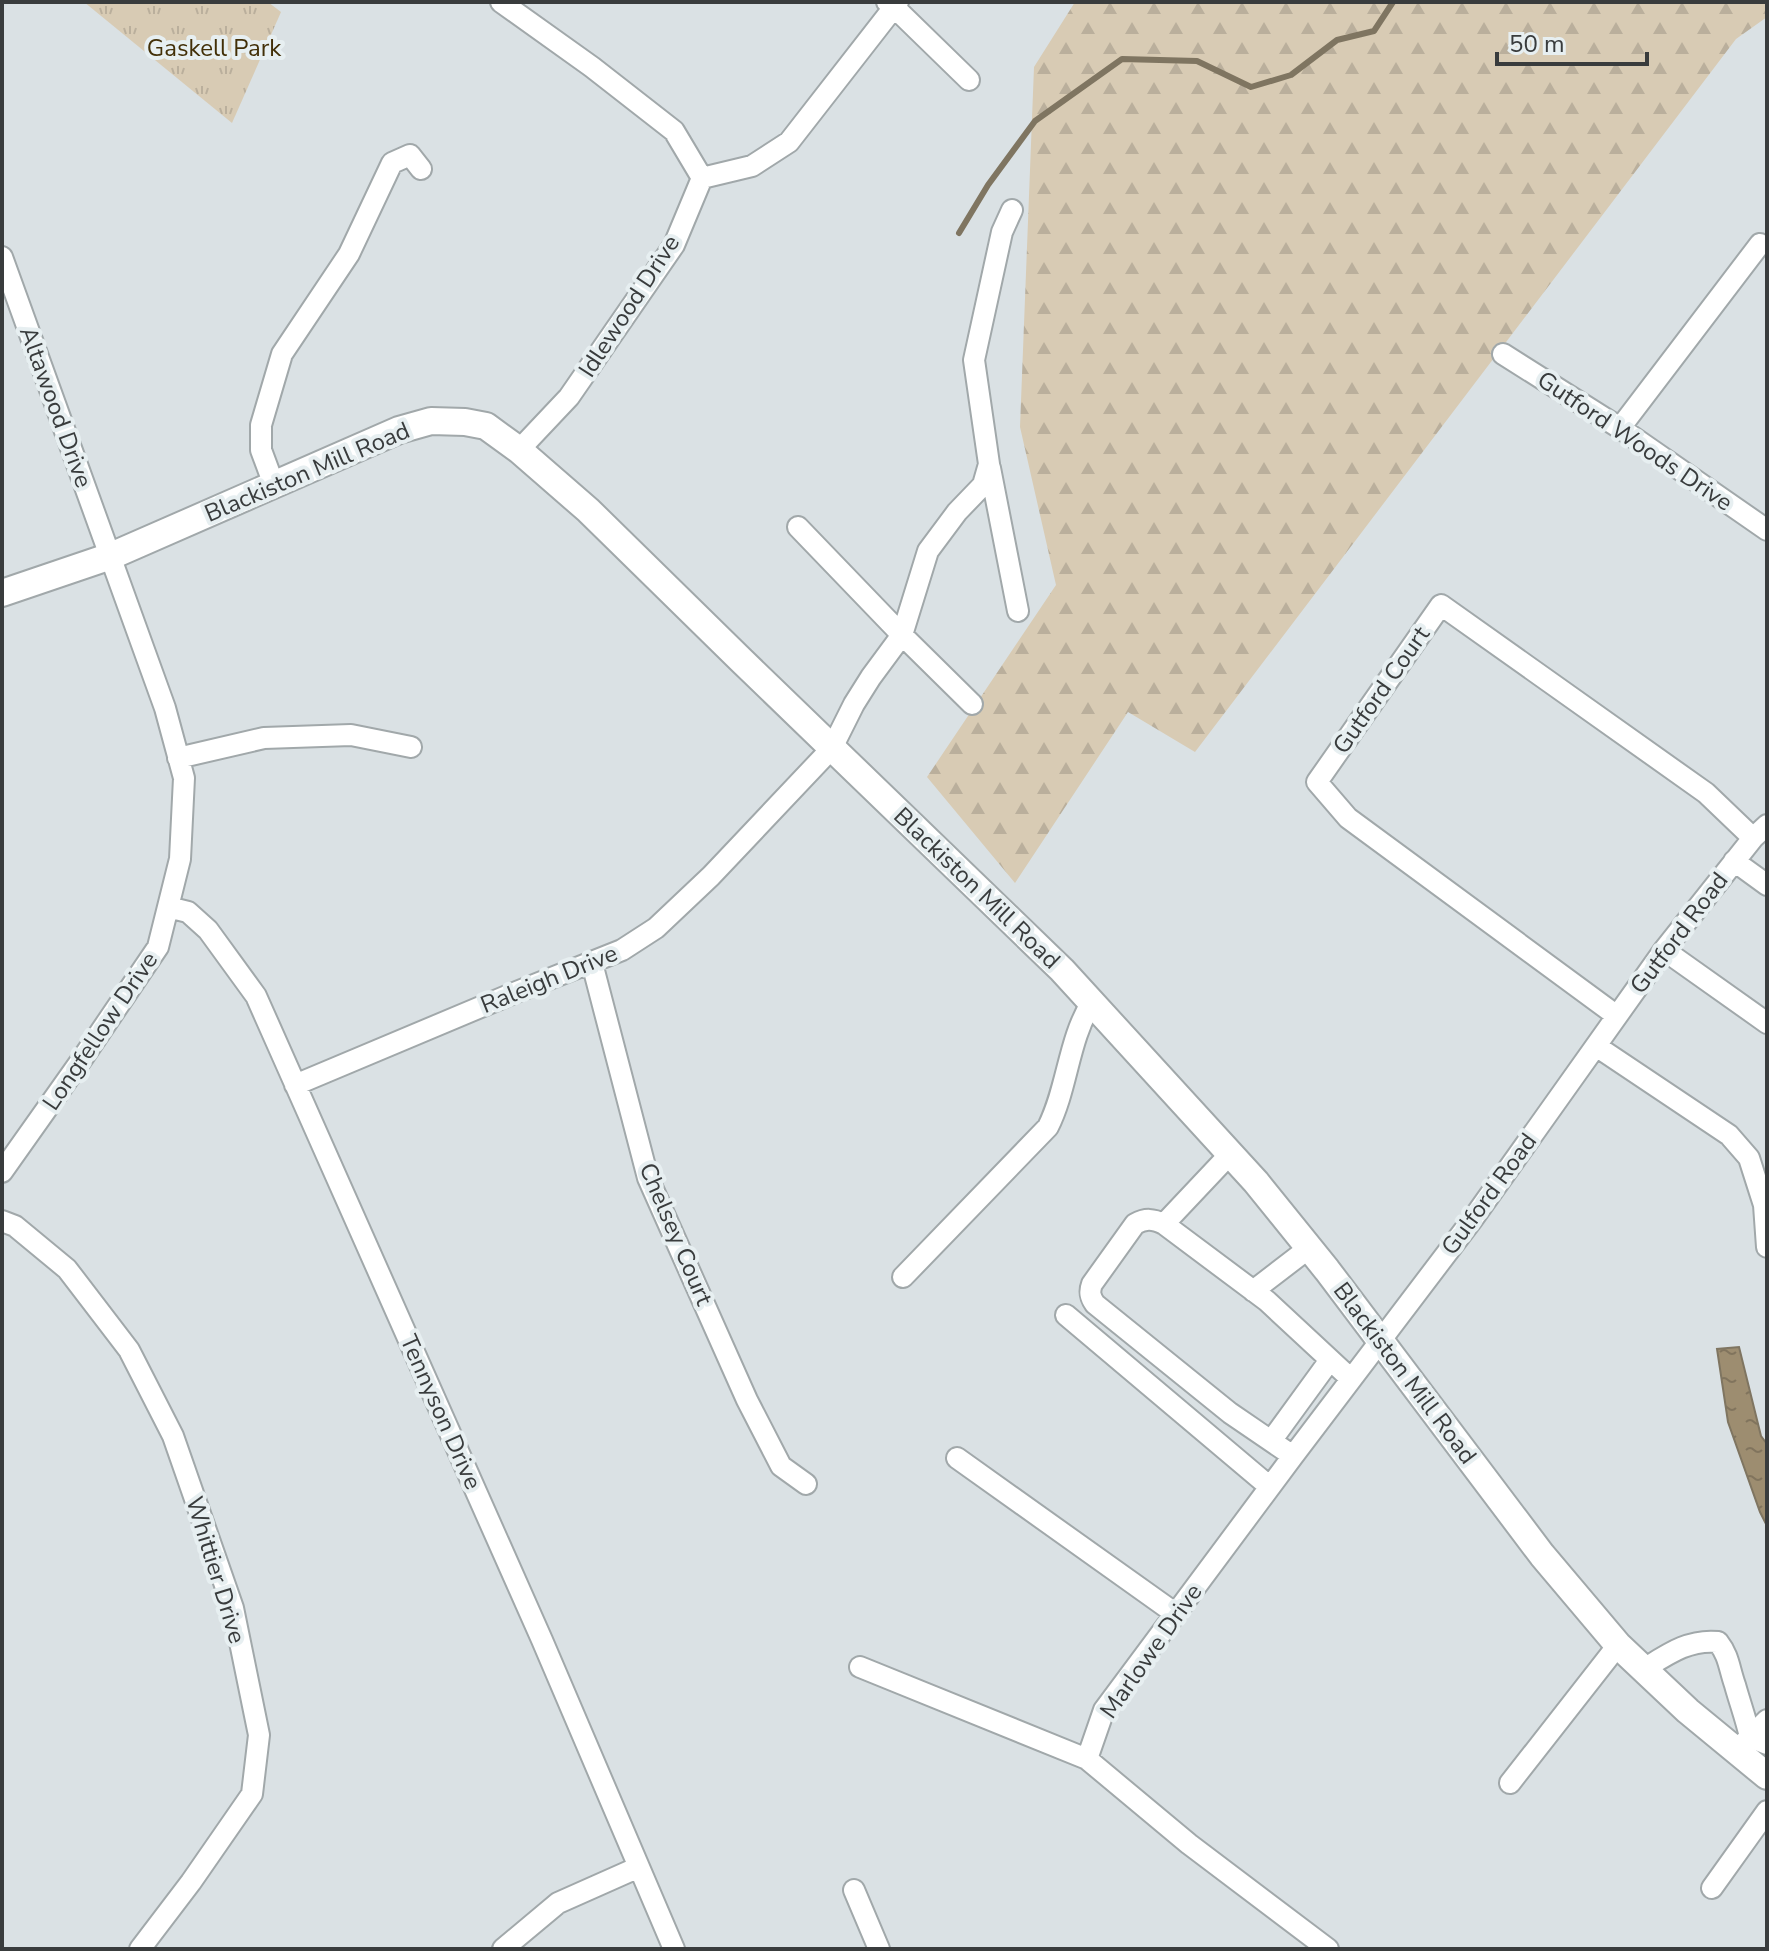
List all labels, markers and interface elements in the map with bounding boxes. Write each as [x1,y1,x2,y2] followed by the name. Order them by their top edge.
[1497,16,1647,66] scale bar
[1509,28,1565,60] text: 50 m
[147,32,282,64] park label: Gaskell Park
[571,229,687,383] street label: Idlewood Drive
[12,322,100,492] street label: Altawood Drive
[1531,364,1739,518] street label: Gutford Woods Drive
[200,414,414,530] street label: Blackiston Mill Road
[1325,619,1437,760] street label: Gutford Court
[887,800,1067,976] street label: Blackiston Mill Road
[1623,866,1735,1000] street label: Gutford Road
[476,937,622,1021] street label: Raleigh Drive
[35,945,165,1117] street label: Longfellow Drive
[1434,1127,1544,1261] street label: Gulford Road
[632,1158,721,1311] street label: Chelsey Court
[1326,1276,1484,1470] street label: Blackiston Mill Road
[393,1330,489,1494] street label: Tennyson Drive
[178,1493,254,1647] street label: Whittier Drive
[1093,1577,1209,1725] street label: Marlowe Drive

